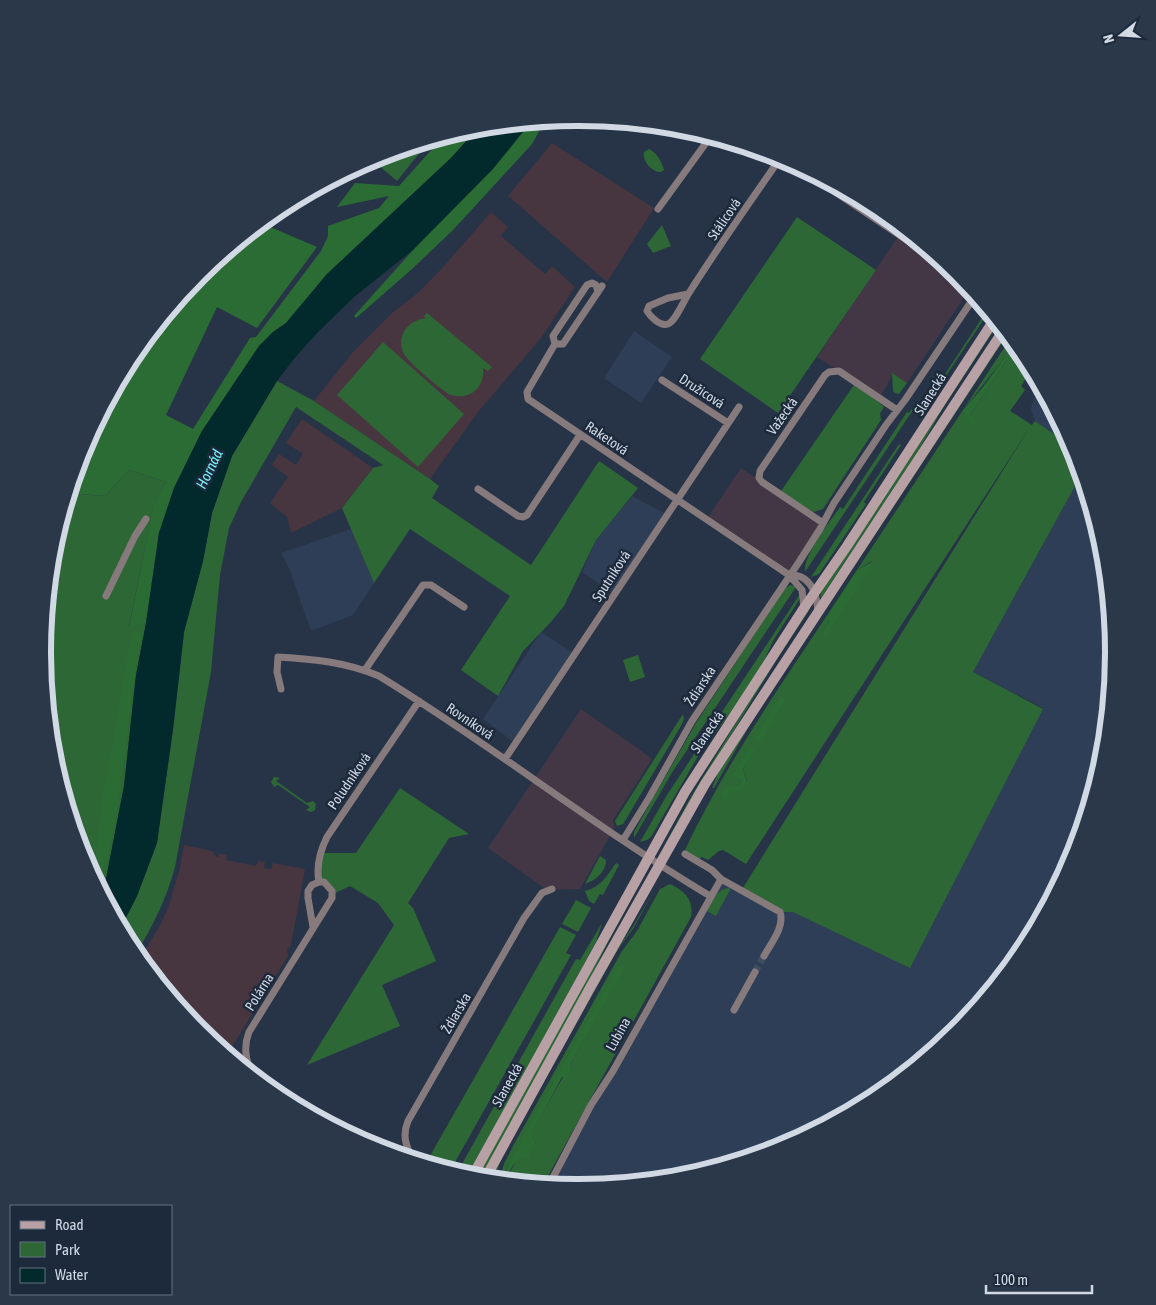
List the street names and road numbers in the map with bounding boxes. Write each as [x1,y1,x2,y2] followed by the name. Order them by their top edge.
[704,195,744,243] street label: Stálicová
[676,370,728,412] street label: Družicová
[911,370,949,418] street label: Slanecká
[763,394,801,438] street label: Važecká
[583,418,631,458] street label: Raketová
[589,547,633,605] street label: Sputniková
[681,663,719,709] street label: Ždiarska
[443,699,497,743] street label: Rovníková
[687,708,727,756] street label: Slanecká
[324,750,374,812] street label: Poludníková
[241,970,277,1014] street label: Polárna
[438,990,474,1036] street label: Ždiarska
[602,1015,634,1053] street label: Lubina
[489,1061,525,1109] street label: Slanecká

